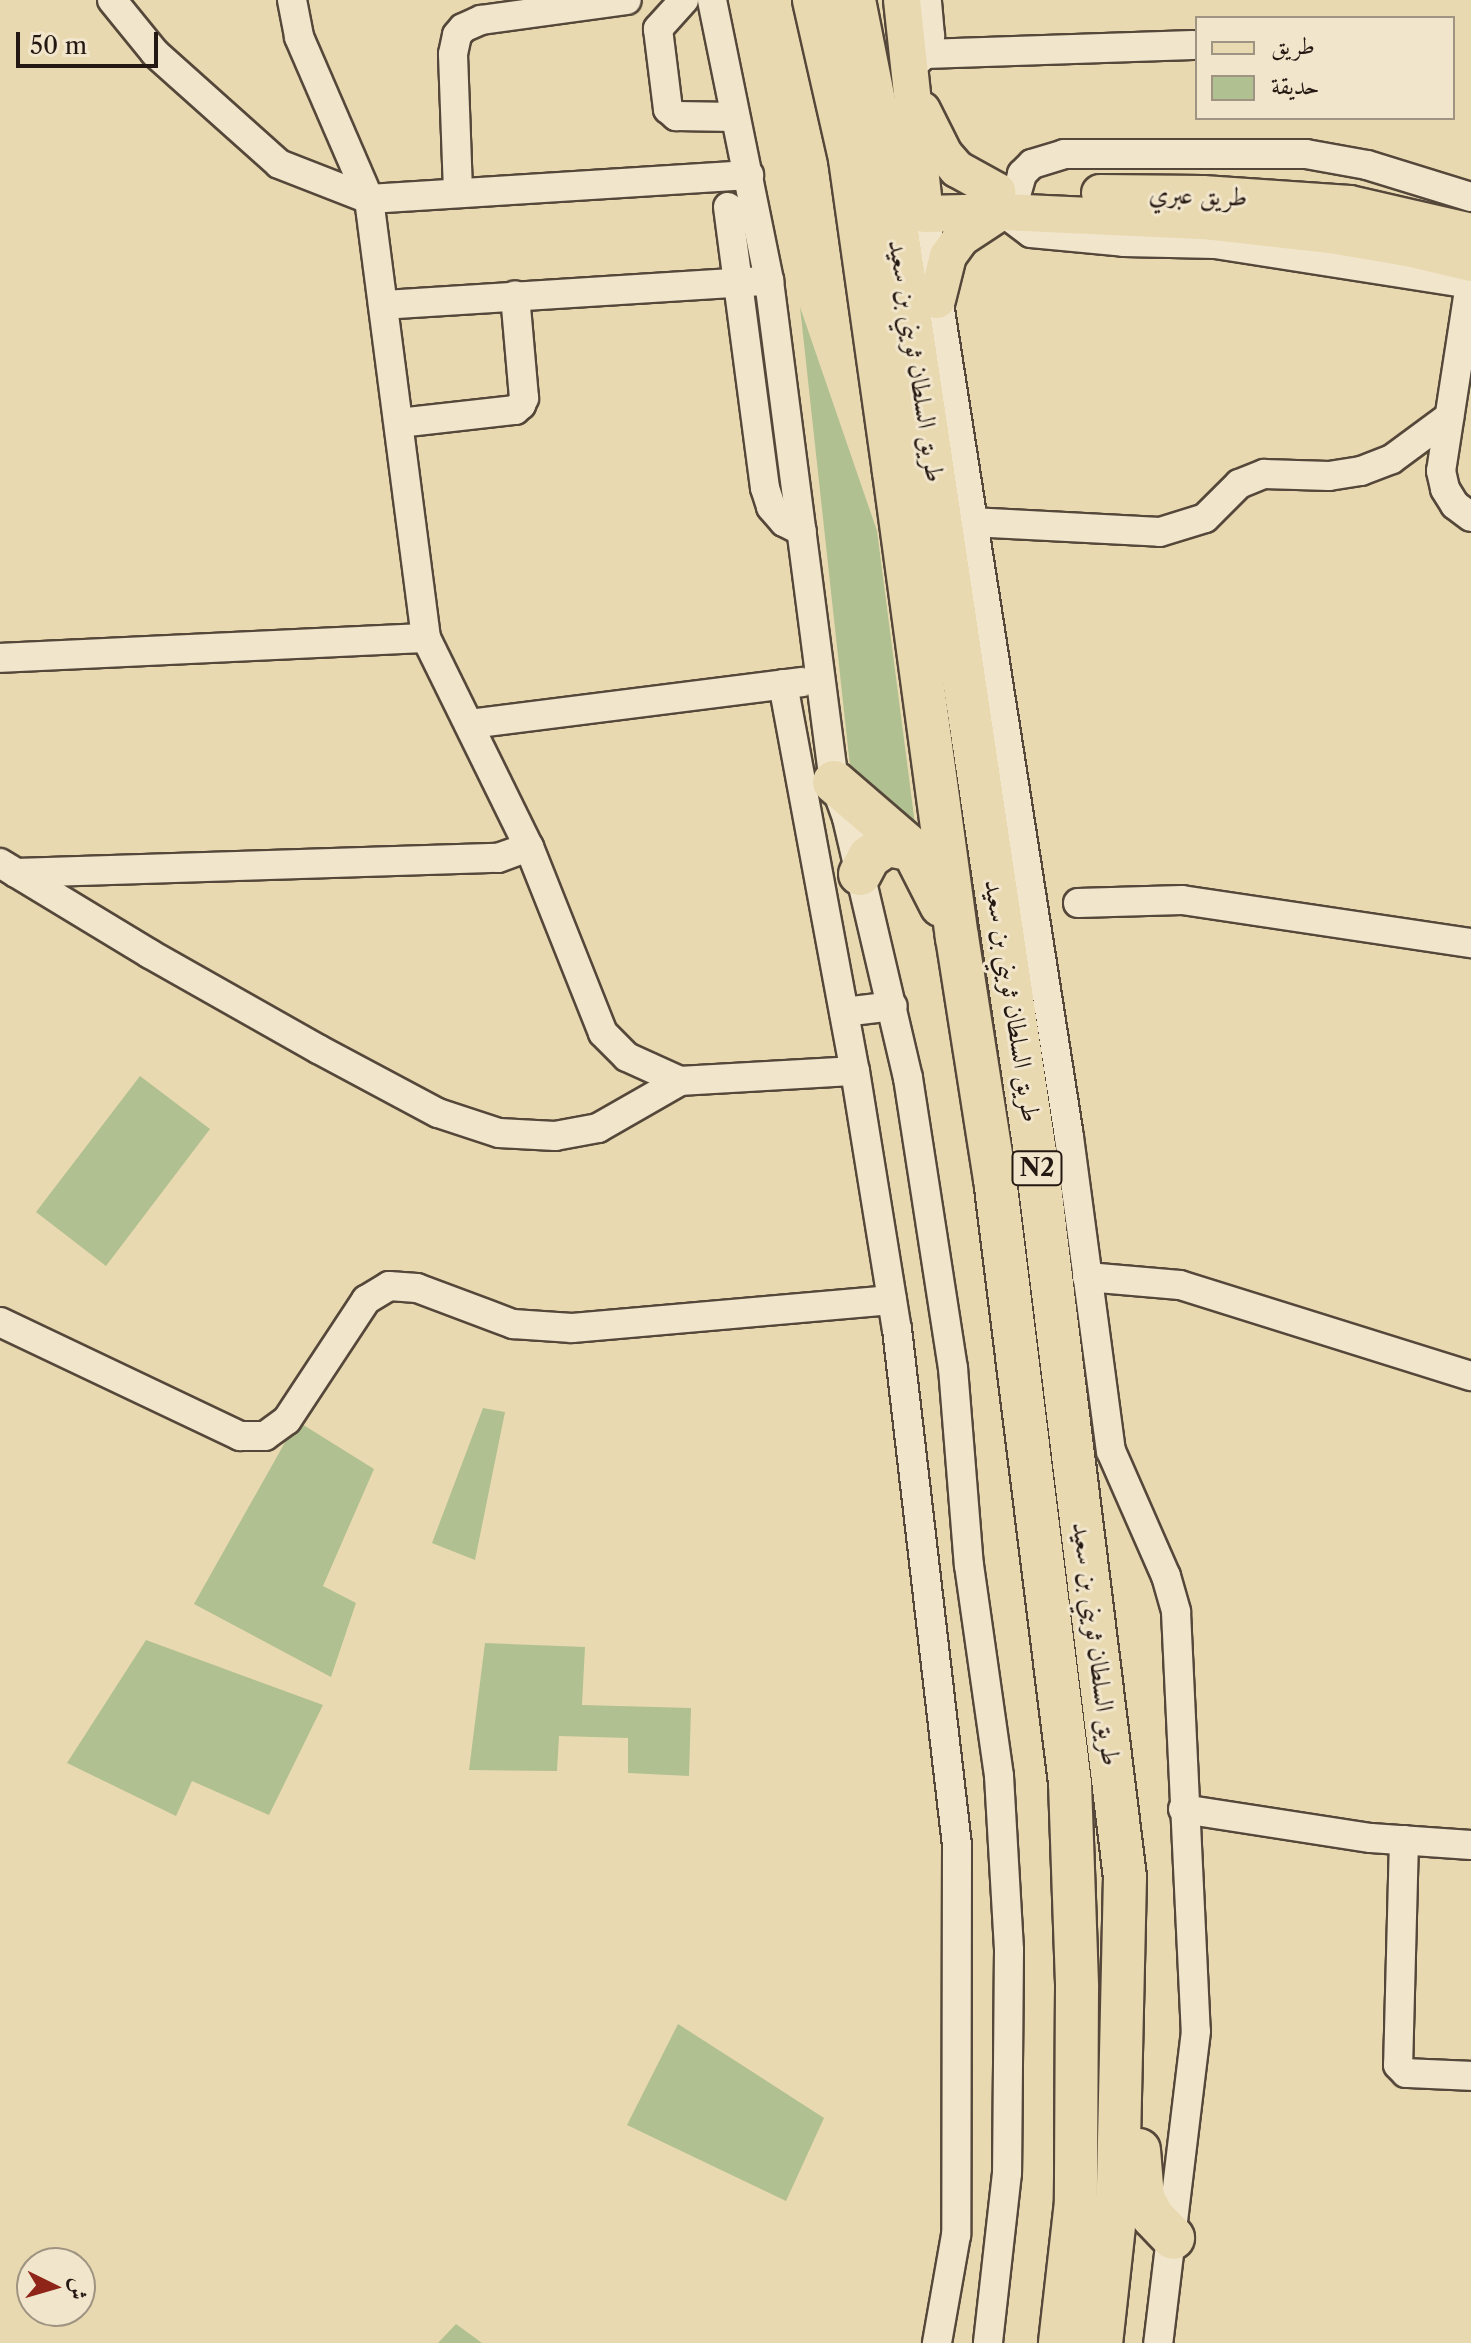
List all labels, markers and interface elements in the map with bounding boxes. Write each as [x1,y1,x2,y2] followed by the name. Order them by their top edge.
[20,16,162,66] scale bar
[1195,16,1455,120] legend
[30,31,87,60] text: 50 m
[1271,31,1315,60] text: طريق
[1271,71,1320,100] text: حديقة
[1148,179,1248,213] street label: طريق عبري
[881,237,951,485] street label: طريق السلطان ثويني بن سعيد
[977,877,1047,1125] street label: طريق السلطان ثويني بن سعيد
[1011,1148,1063,1188] road number: N2
[1066,1520,1126,1768] street label: طريق السلطان ثويني بن سعيد
[16,2247,96,2327] north arrow
[64,2277,93,2301] text: ش

